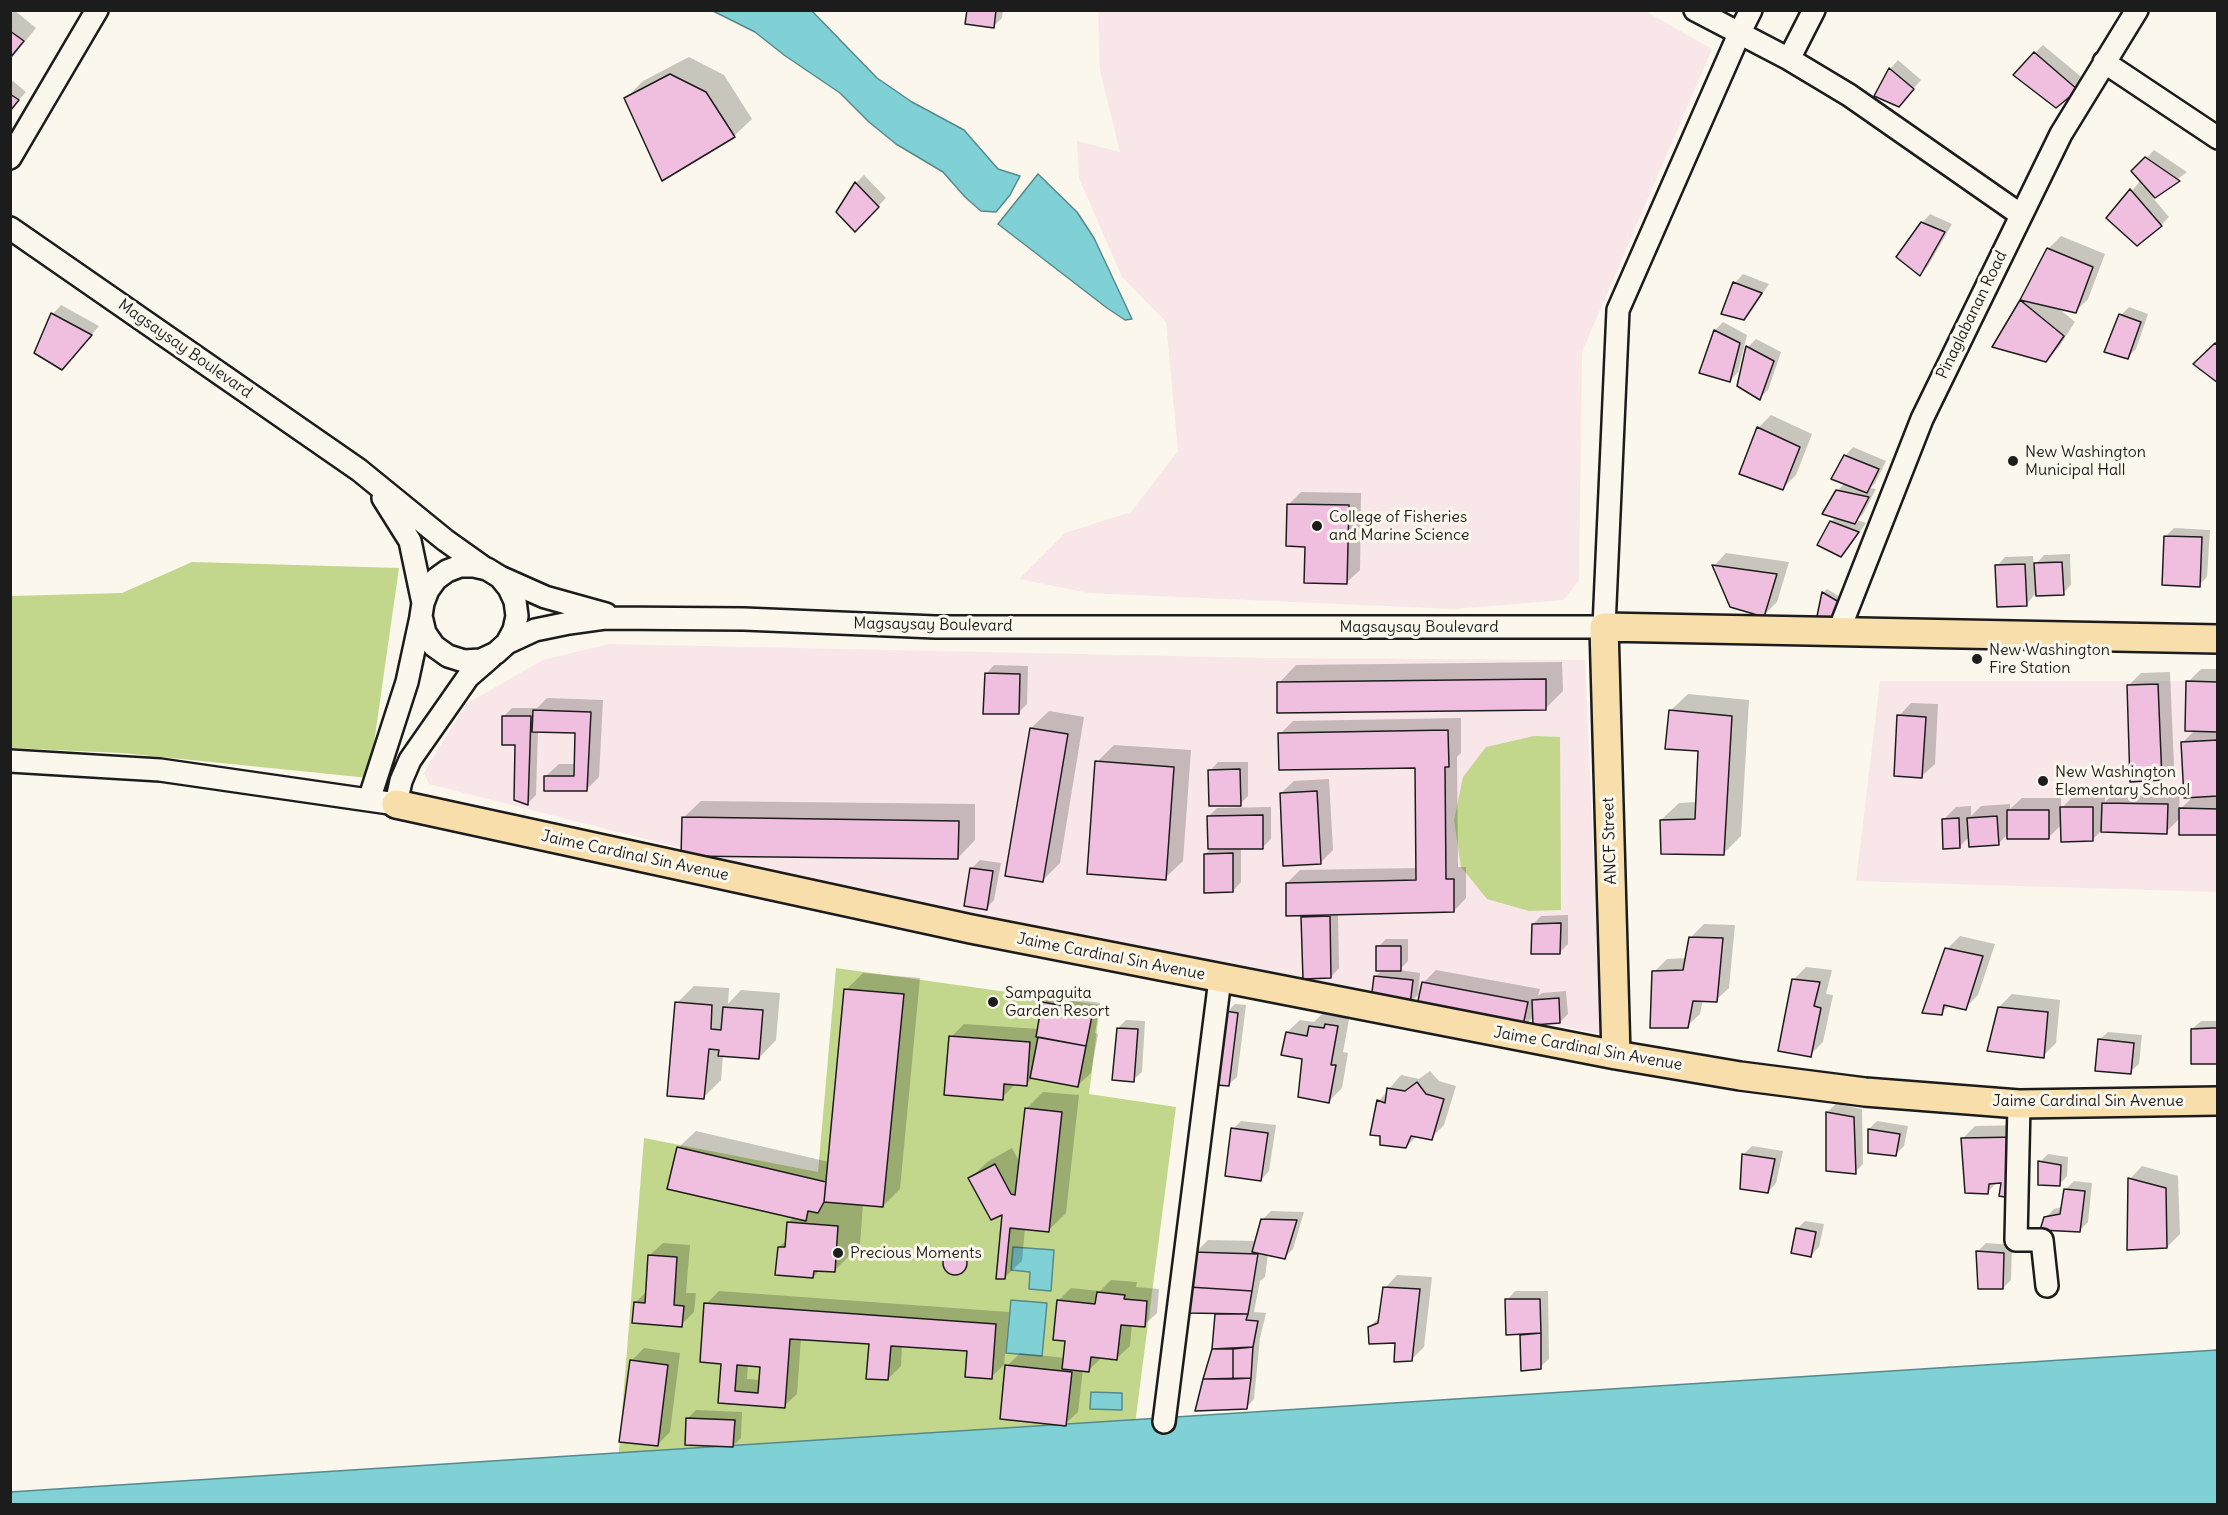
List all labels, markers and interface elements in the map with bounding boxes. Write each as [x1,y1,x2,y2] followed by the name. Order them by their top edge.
[1933,248,2011,382] street label: Pinaglabanan Road
[114,296,256,402] street label: Magsaysay Boulevard
[2025,442,2146,480] place label: New Washington Municipal Hall
[2006,454,2020,468] marker: New Washington Municipal Hall
[1329,507,1469,545] place label: College of Fisheries and Marine Science
[1310,519,1324,533] marker: College of Fisheries and Marine Science
[853,614,1013,636] street label: Magsaysay Boulevard
[1339,617,1499,637] street label: Magsaysay Boulevard
[1989,640,2110,678] place label: New Washington Fire Station
[1970,652,1984,666] marker: New Washington Fire Station
[2055,762,2190,800] place label: New Washington Elementary School
[2036,774,2050,788] marker: New Washington Elementary School
[1599,797,1621,885] street label: ANCF Street
[540,827,730,885] street label: Jaime Cardinal Sin Avenue
[1015,929,1207,985] street label: Jaime Cardinal Sin Avenue
[1005,983,1110,1021] place label: Sampaguita Garden Resort
[986,995,1000,1009] marker: Sampaguita Garden Resort
[1492,1023,1684,1075] street label: Jaime Cardinal Sin Avenue
[1992,1091,2184,1111] street label: Jaime Cardinal Sin Avenue
[850,1243,982,1263] place label: Precious Moments
[831,1246,845,1260] marker: Precious Moments

